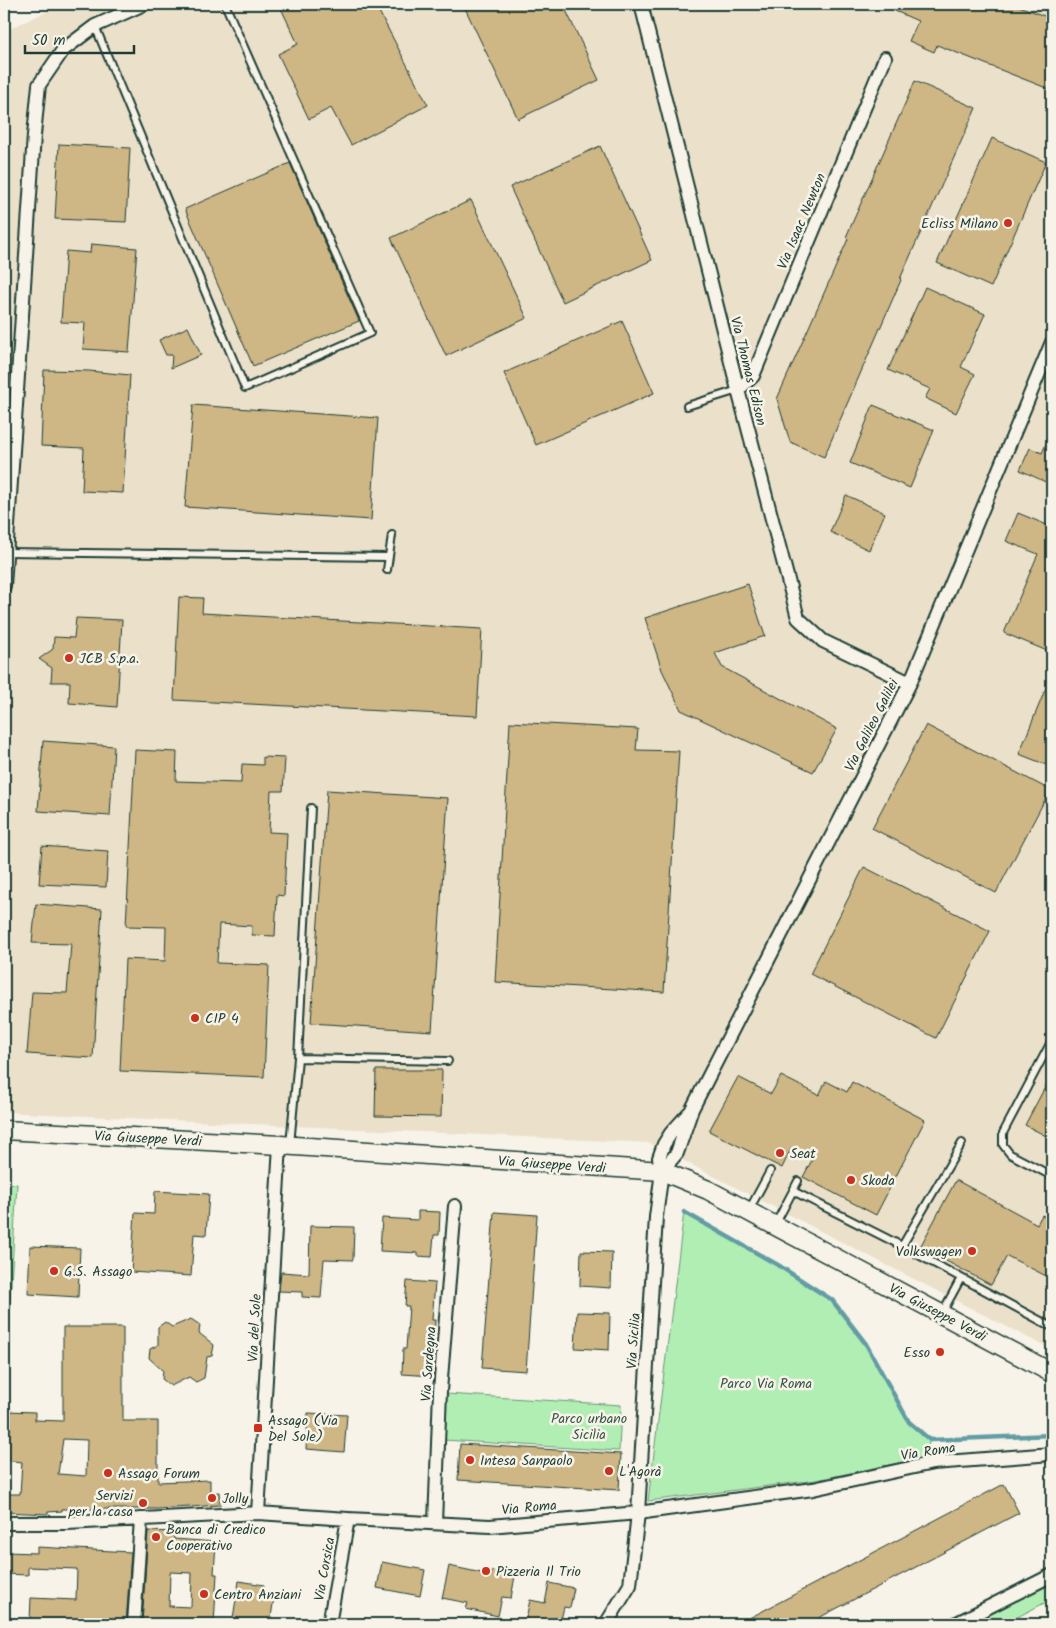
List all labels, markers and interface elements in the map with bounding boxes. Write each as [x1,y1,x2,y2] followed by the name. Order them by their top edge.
[25,22,134,54] scale bar
[32,29,66,53] text: 50 m
[772,170,832,273] street label: Via Isaac Newton
[921,213,998,235] place label: Ecliss Milano
[1002,217,1014,229] marker: Ecliss Milano
[724,314,772,428] street label: Via Thomas Edison
[79,648,139,670] place label: JCB S.p.a.
[63,652,75,664] marker: JCB S.p.a.
[839,675,905,776] street label: Via Galileo Galilei
[205,1008,239,1030] place label: CIP 4
[189,1012,201,1024] marker: CIP 4
[94,1125,203,1153] street label: Via Giuseppe Verdi
[790,1143,816,1165] place label: Seat
[774,1147,786,1159] marker: Seat
[497,1150,607,1180] street label: Via Giuseppe Verdi
[861,1170,895,1192] place label: Skoda
[845,1174,857,1186] marker: Skoda
[896,1241,962,1263] place label: Volkswagen
[966,1245,978,1257] marker: Volkswagen
[64,1261,132,1283] place label: G.S. Assago
[48,1265,60,1277] marker: G.S. Assago
[885,1278,991,1348] street label: Via Giuseppe Verdi
[242,1292,268,1363] street label: Via del Sole
[621,1312,647,1370] street label: Via Sicilia
[415,1326,443,1403] street label: Via Sardegna
[904,1342,930,1364] place label: Esso
[934,1346,946,1358] marker: Esso
[720,1373,812,1395] park label: Parco Via Roma
[551,1408,627,1446] park label: Parco urbano Sicilia
[268,1410,338,1448] place label: Assago (Via Del Sole)
[252,1422,264,1434] marker: Assago (Via Del Sole)
[899,1437,957,1467] street label: Via Roma
[480,1450,573,1472] place label: Intesa Sanpaolo
[464,1454,476,1466] marker: Intesa Sanpaolo
[619,1461,662,1483] place label: L'Agorà
[118,1463,200,1485] place label: Assago Forum
[603,1465,615,1477] marker: L'Agorà
[102,1467,114,1479] marker: Assago Forum
[68,1485,134,1523] place label: Servizi per la casa
[222,1488,249,1510] place label: Jolly
[206,1492,218,1504] marker: Jolly
[501,1495,558,1521] street label: Via Roma
[137,1497,149,1509] marker: Servizi per la casa
[166,1519,266,1557] place label: Banca di Credico Cooperativo
[150,1531,162,1543] marker: Banca di Credico Cooperativo
[309,1536,341,1603] street label: Via Corsica
[496,1561,581,1583] place label: Pizzeria Il Trio
[480,1565,492,1577] marker: Pizzeria Il Trio
[214,1584,302,1606] place label: Centro Anziani
[198,1588,210,1600] marker: Centro Anziani

